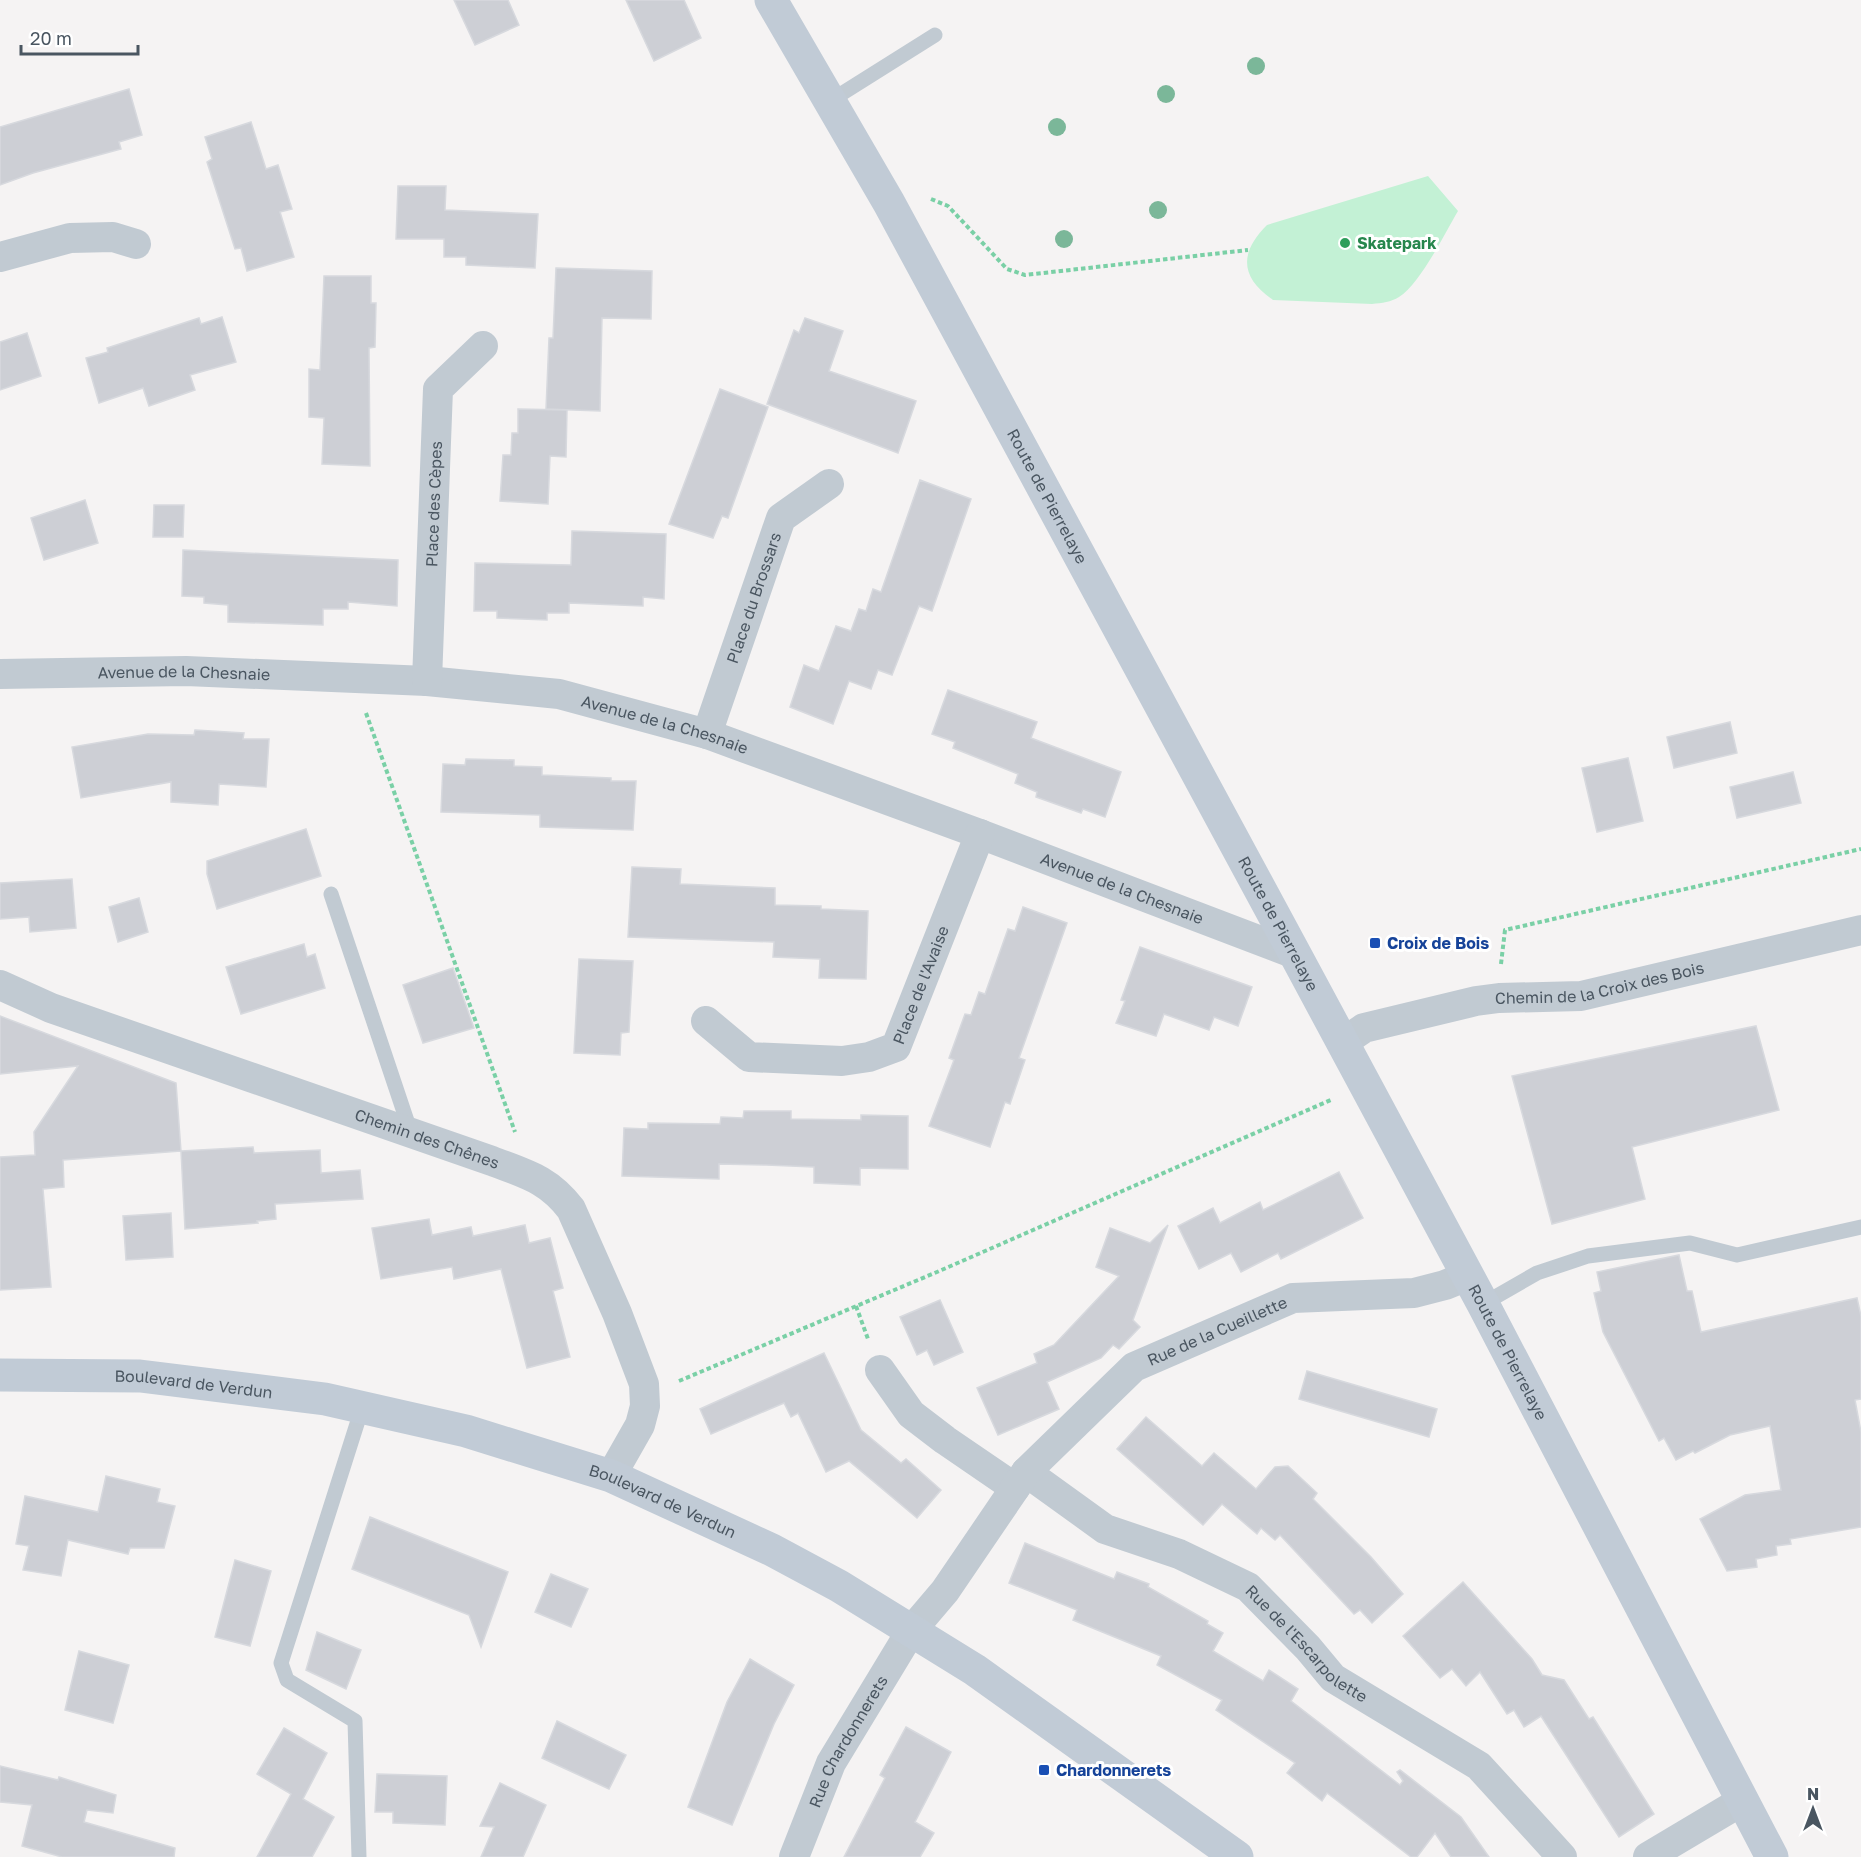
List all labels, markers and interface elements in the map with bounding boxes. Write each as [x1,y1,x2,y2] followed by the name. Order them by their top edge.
[21,18,138,56] scale bar
[30,27,72,49] text: 20 m
[1357,233,1437,253] place label: Skatepark
[1338,236,1352,250] marker: Skatepark
[1003,425,1092,567] street label: Route de Pierrelaye
[421,441,446,568] street label: Place des Cèpes
[722,530,785,666] street label: Place du Brossars
[97,661,271,684] street label: Avenue de la Chesnaie
[579,691,751,758] street label: Avenue de la Chesnaie
[1038,848,1206,928] street label: Avenue de la Chesnaie
[1234,853,1323,995] street label: Route de Pierrelaye
[888,923,953,1047] street label: Place de l'Avaise
[1387,933,1489,953] place label: Croix de Bois
[1368,936,1382,950] marker: Croix de Bois
[1495,957,1706,1008] street label: Chemin de la Croix des Bois
[352,1104,502,1173] street label: Chemin des Chênes
[1464,1281,1552,1423] street label: Route de Pierrelaye
[1144,1292,1290,1370] street label: Rue de la Cueillette
[114,1366,274,1402] street label: Boulevard de Verdun
[587,1460,739,1542] street label: Boulevard de Verdun
[1241,1580,1371,1707] street label: Rue de l'Escarpolette
[804,1671,892,1810] street label: Rue Chardonnerets
[1056,1760,1171,1780] place label: Chardonnerets
[1037,1763,1051,1777] marker: Chardonnerets
[1783,1779,1843,1839] north arrow
[1807,1784,1819,1804] text: N

